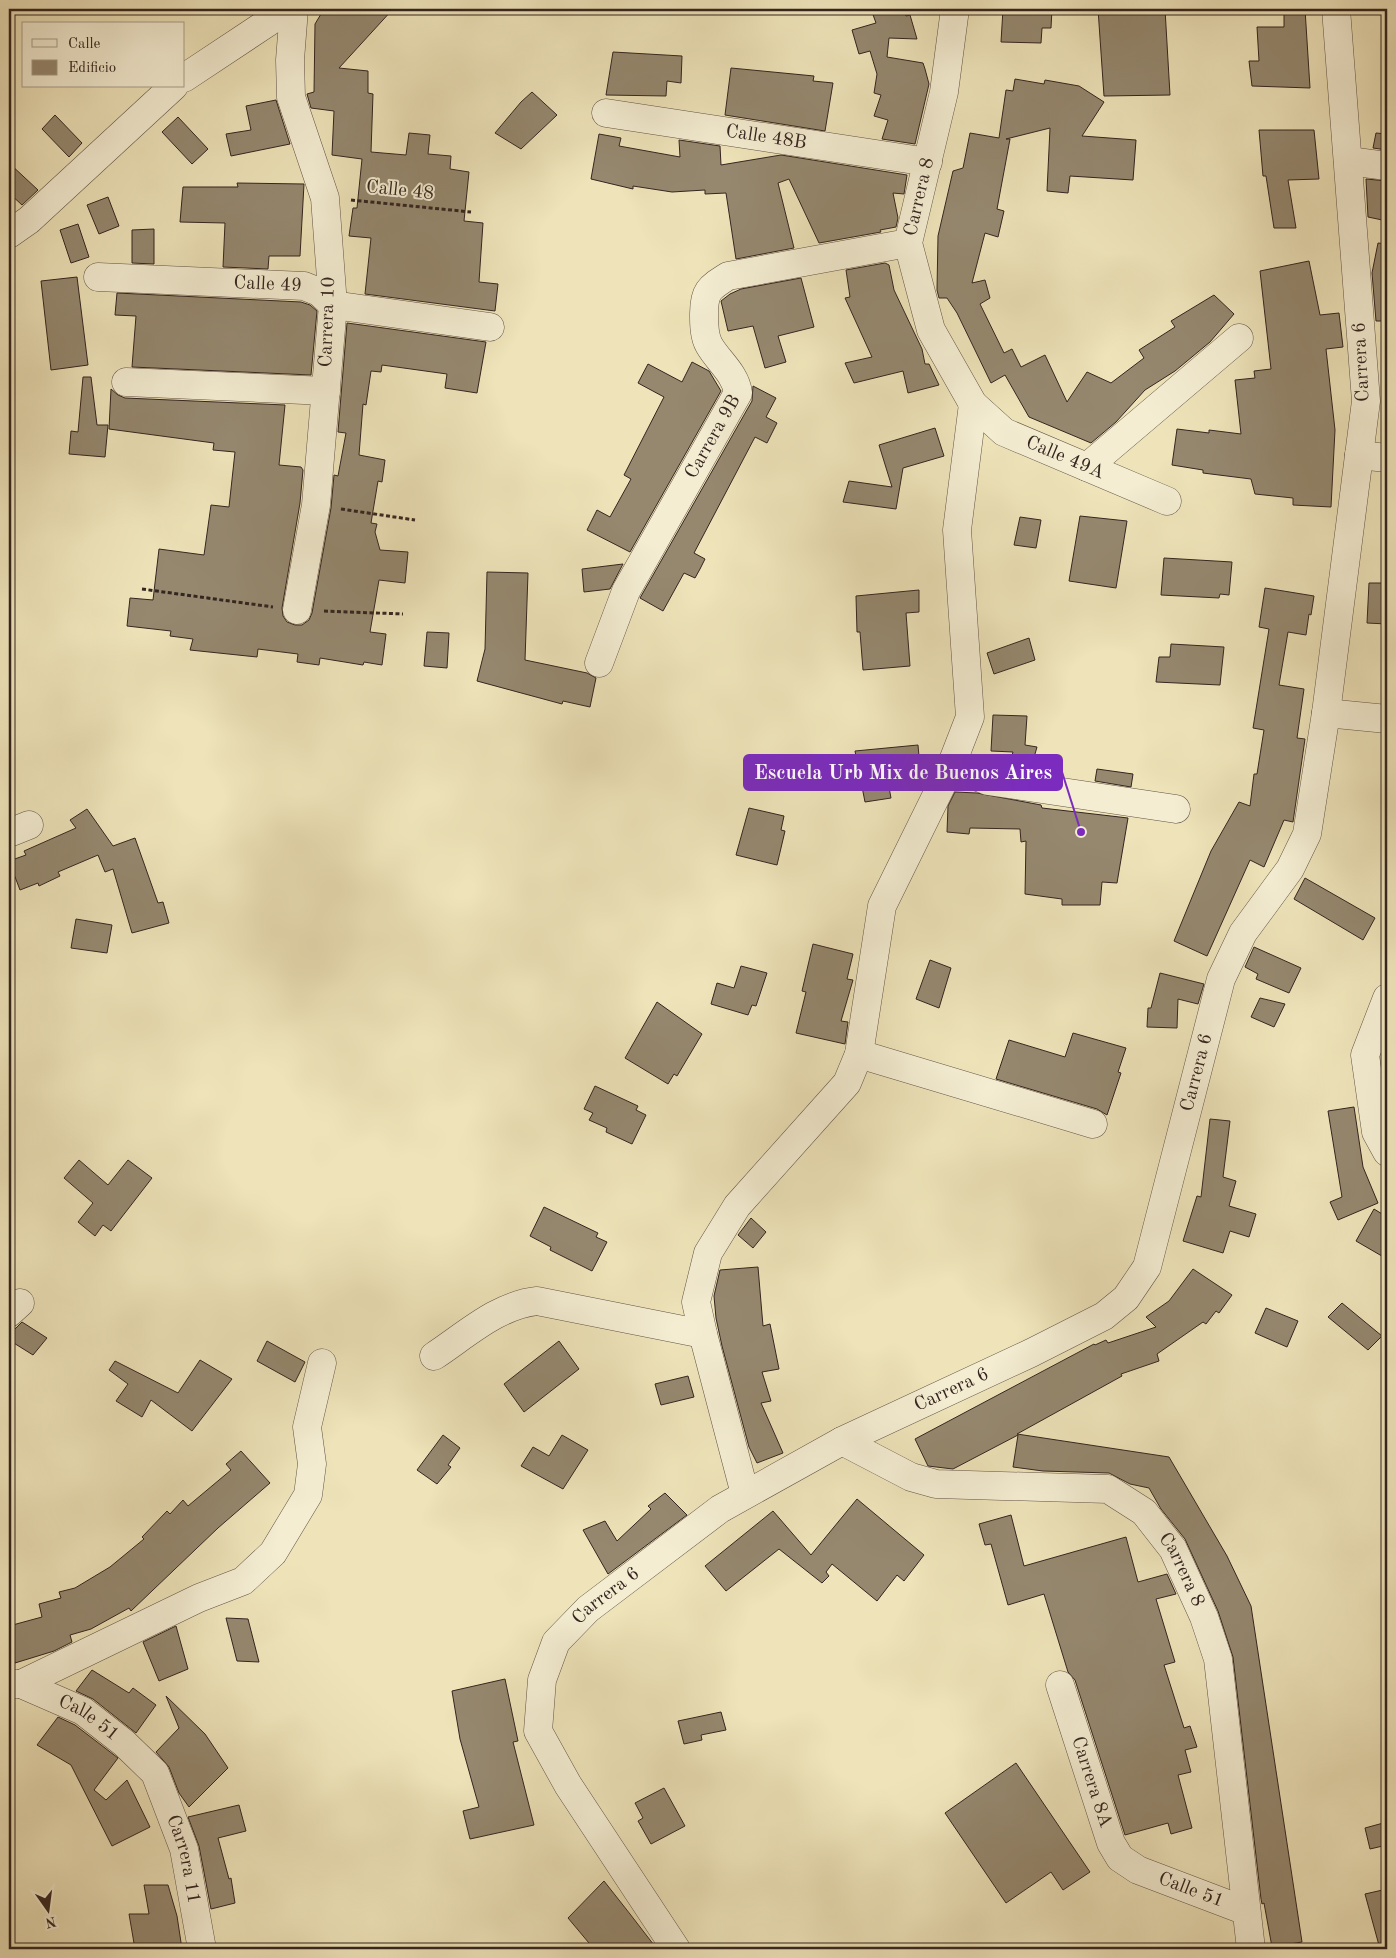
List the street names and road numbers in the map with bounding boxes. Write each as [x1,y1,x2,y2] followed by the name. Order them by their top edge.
[724,122,808,153] street label: Calle 48B
[902,156,938,238] street label: Carrera 8
[365,178,435,204] street label: Calle 48
[233,273,302,295] street label: Calle 49
[317,276,339,368] street label: Carrera 10
[1350,322,1374,402] street label: Carrera 6
[682,392,744,482] street label: Carrera 9B
[1023,433,1107,483] street label: Calle 49A
[1178,1031,1216,1114] street label: Carrera 6
[911,1364,992,1415] street label: Carrera 6
[1155,1529,1208,1610] street label: Carrera 8
[569,1564,643,1628] street label: Carrera 6
[55,1692,122,1745] street label: Calle 51
[1068,1734,1115,1830] street label: Carrera 8A
[162,1812,203,1905] street label: Carrera 11
[1156,1869,1227,1911] street label: Calle 51

